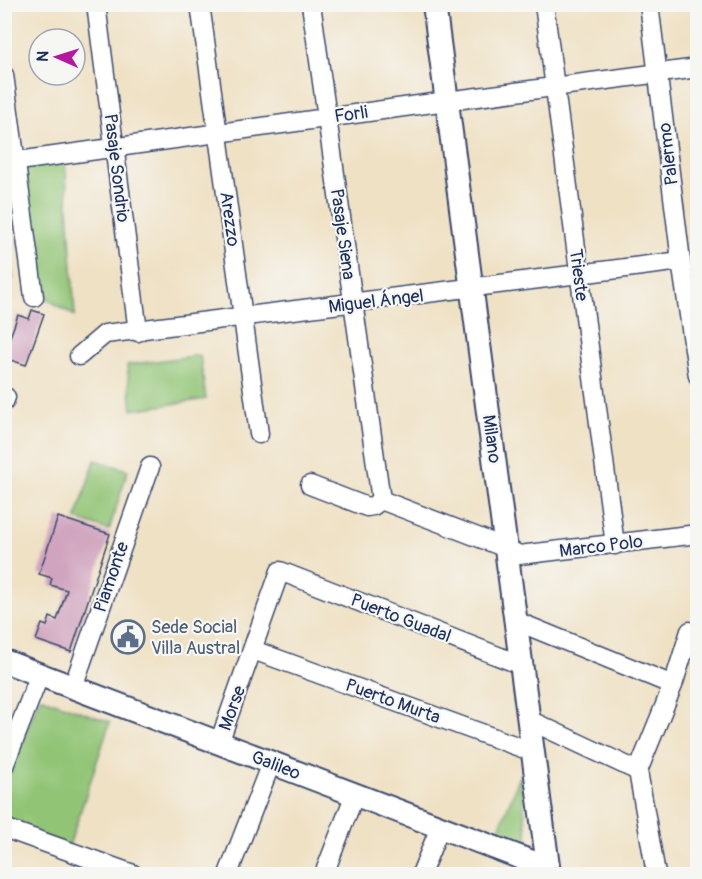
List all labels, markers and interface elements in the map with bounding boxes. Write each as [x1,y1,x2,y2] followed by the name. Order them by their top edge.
[27,27,87,87] north arrow
[33,50,53,62] text: N
[333,101,369,128] street label: Forli
[98,112,135,224] street label: Pasaje Sondrio
[653,121,684,187] street label: Palermo
[325,187,360,281] street label: Pasaje Siena
[214,190,245,248] street label: Arezzo
[564,248,593,302] street label: Trieste
[327,284,425,319] street label: Miguel Ángel
[477,413,506,465] street label: Milano
[558,530,644,563] street label: Marco Polo
[89,539,134,615] street label: Piamonte
[347,589,454,648] street label: Puerto Guadal
[151,616,240,660] place label: Sede Social Villa Austral
[110,619,146,655] public building icon: Sede Social Villa Austral
[342,674,443,729] street label: Puerto Murta
[214,683,251,734] street label: Morse
[248,746,304,785] street label: Galileo

